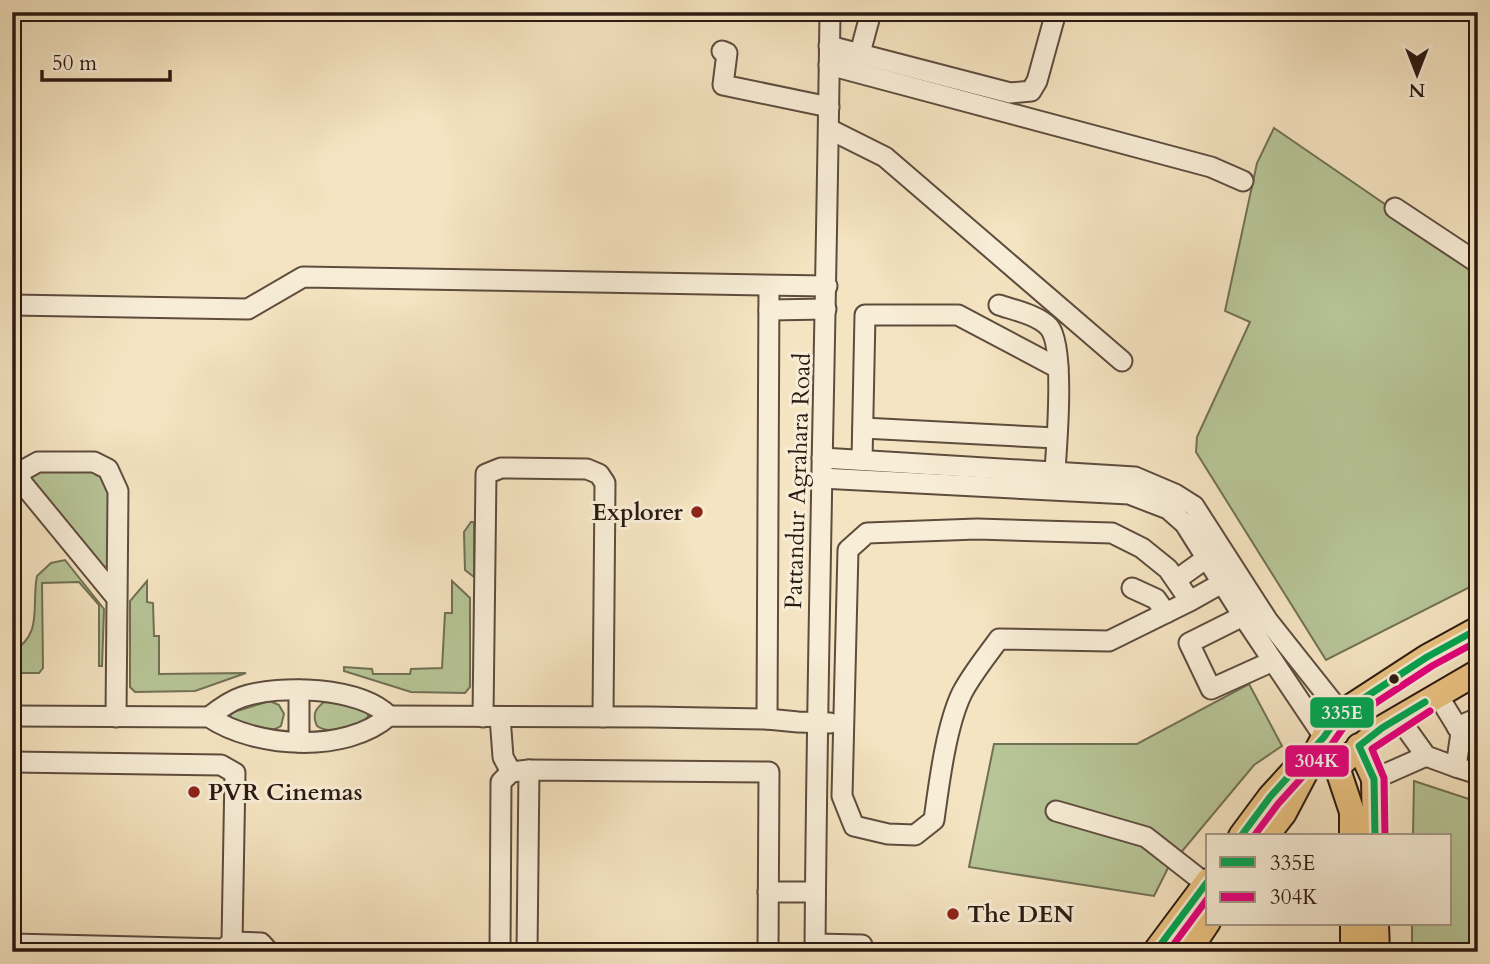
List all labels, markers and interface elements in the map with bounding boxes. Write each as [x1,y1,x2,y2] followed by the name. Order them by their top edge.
[42,38,170,82] scale bar
[1382,38,1452,108] north arrow
[52,49,97,78] text: 50 m
[1408,77,1425,103] text: N
[777,352,819,610] street label: Pattandur Agrahara Road
[592,496,683,529] place label: Explorer
[689,504,705,520] marker: Explorer
[1387,672,1401,686] unlabelled marker
[1309,696,1375,729] line badge: 335E
[1321,700,1363,726] text: 335E
[1284,744,1350,778] line badge: 304K
[1295,748,1340,774] text: 304K
[208,776,363,809] place label: PVR Cinemas
[186,784,202,800] marker: PVR Cinemas
[1206,834,1452,926] legend
[1270,849,1315,878] text: 335E
[1270,883,1318,912] text: 304K
[967,898,1074,931] place label: The DEN
[945,906,961,922] marker: The DEN

